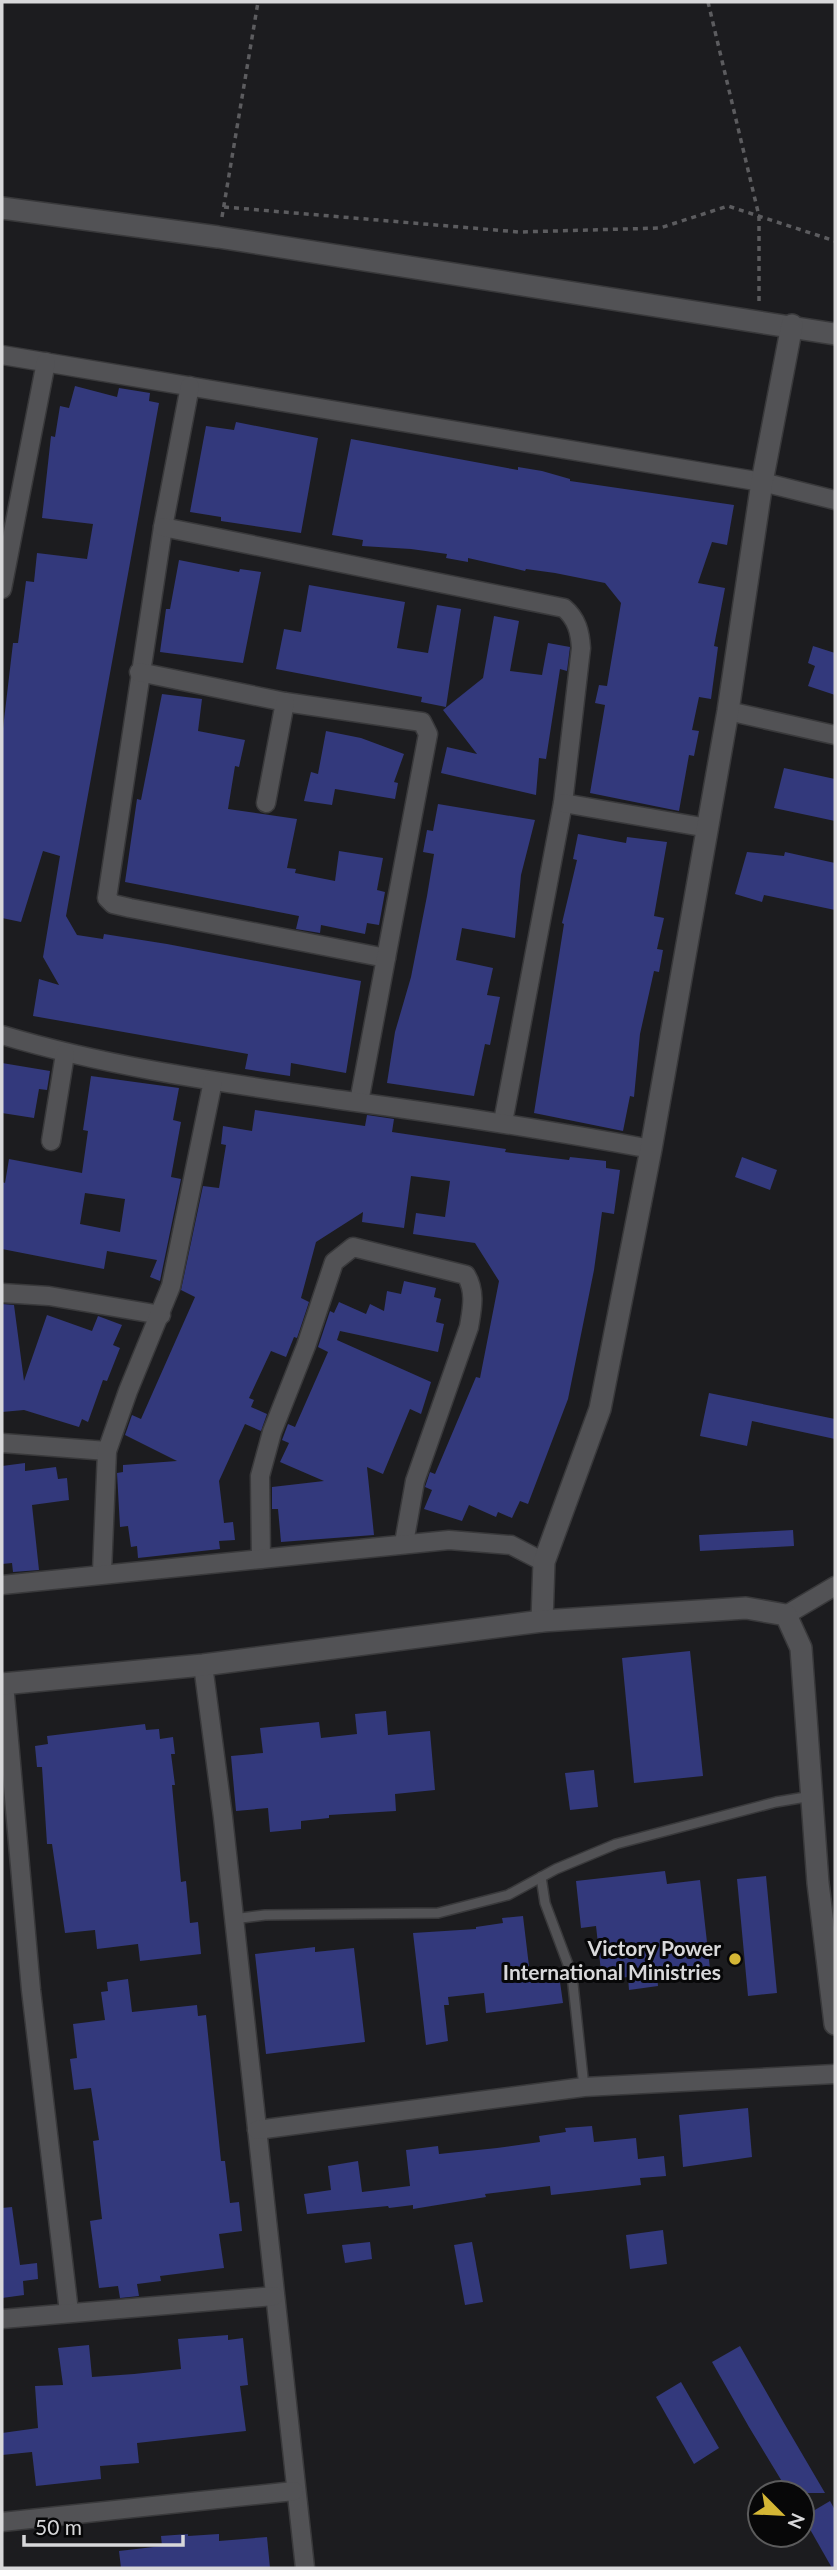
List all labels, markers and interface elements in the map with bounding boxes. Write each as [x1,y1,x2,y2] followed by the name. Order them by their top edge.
[503,1935,721,1984] place label: Victory Power International Ministries
[727,1951,743,1967] marker: Victory Power International Ministries
[746,2479,816,2549] north arrow
[24,2504,184,2548] scale bar
[784,2510,810,2532] text: N
[35,2514,82,2539] text: 50 m

